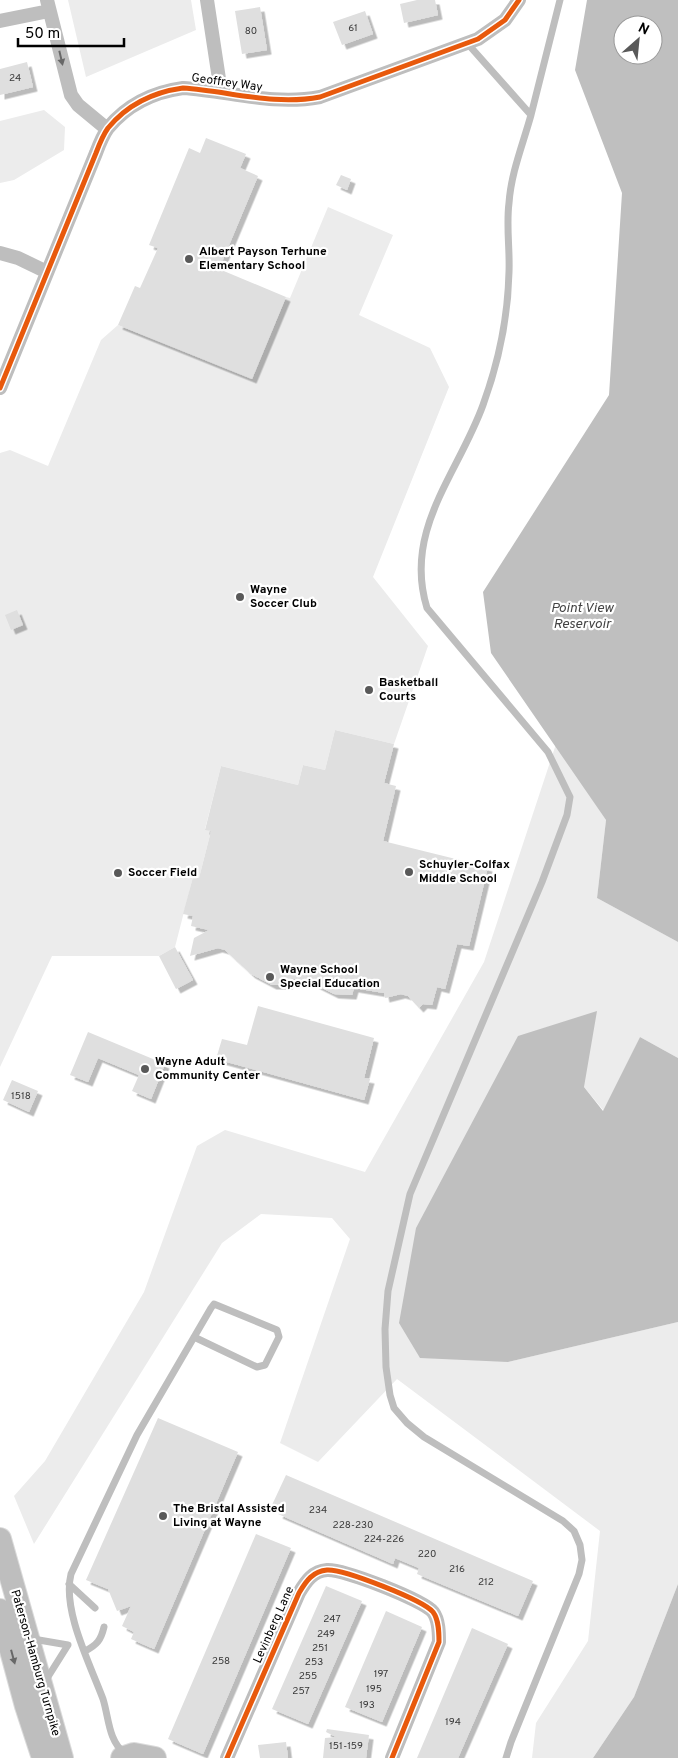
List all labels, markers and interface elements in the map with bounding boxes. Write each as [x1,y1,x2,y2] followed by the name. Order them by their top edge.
[18,15,124,47] scale bar
[613,15,663,65] north arrow
[635,20,652,40] text: N
[348,22,358,35] house number: 61
[25,25,60,44] text: 50 m
[245,25,257,38] house number: 80
[57,51,65,66] one-way arrow
[190,70,264,96] street label: Geoffrey Way
[9,72,21,85] house number: 24
[199,244,327,274] place label: Albert Payson Terhune Elementary School
[183,253,195,265] marker: Albert Payson Terhune Elementary School
[250,582,317,612] place label: Wayne Soccer Club
[234,591,246,603] marker: Wayne Soccer Club
[551,600,615,633] water label: Point View Reservoir
[379,675,438,705] place label: Basketball Courts
[363,684,375,696] marker: Basketball Courts
[419,857,510,887] place label: Schuyler-Colfax Middle School
[128,865,197,881] place label: Soccer Field
[403,866,415,878] marker: Schuyler-Colfax Middle School
[112,867,124,879] marker: Soccer Field
[280,962,380,992] place label: Wayne School Special Education
[264,971,276,983] marker: Wayne School Special Education
[155,1054,260,1084] place label: Wayne Adult Community Center
[139,1063,151,1075] marker: Wayne Adult Community Center
[11,1090,31,1103] house number: 1518
[173,1501,285,1531] place label: The Bristal Assisted Living at Wayne
[309,1504,327,1517] house number: 234
[157,1510,169,1522] marker: The Bristal Assisted Living at Wayne
[333,1519,373,1532] house number: 228-230
[364,1533,404,1546] house number: 224-226
[418,1548,436,1561] house number: 220
[449,1563,465,1576] house number: 216
[478,1576,494,1589] house number: 212
[250,1584,298,1666] street label: Levinberg Lane
[6,1588,64,1738] street label: Paterson-Hamburg Turnpike
[323,1613,341,1626] house number: 247
[317,1628,335,1641] house number: 249
[312,1642,328,1655] house number: 251
[9,1650,17,1665] one-way arrow
[212,1655,230,1668] house number: 258
[305,1656,323,1669] house number: 253
[374,1668,388,1681] house number: 197
[299,1670,317,1683] house number: 255
[366,1683,382,1696] house number: 195
[292,1685,310,1698] house number: 257
[359,1699,375,1712] house number: 193
[445,1716,461,1729] house number: 194
[329,1740,363,1753] house number: 151-159

